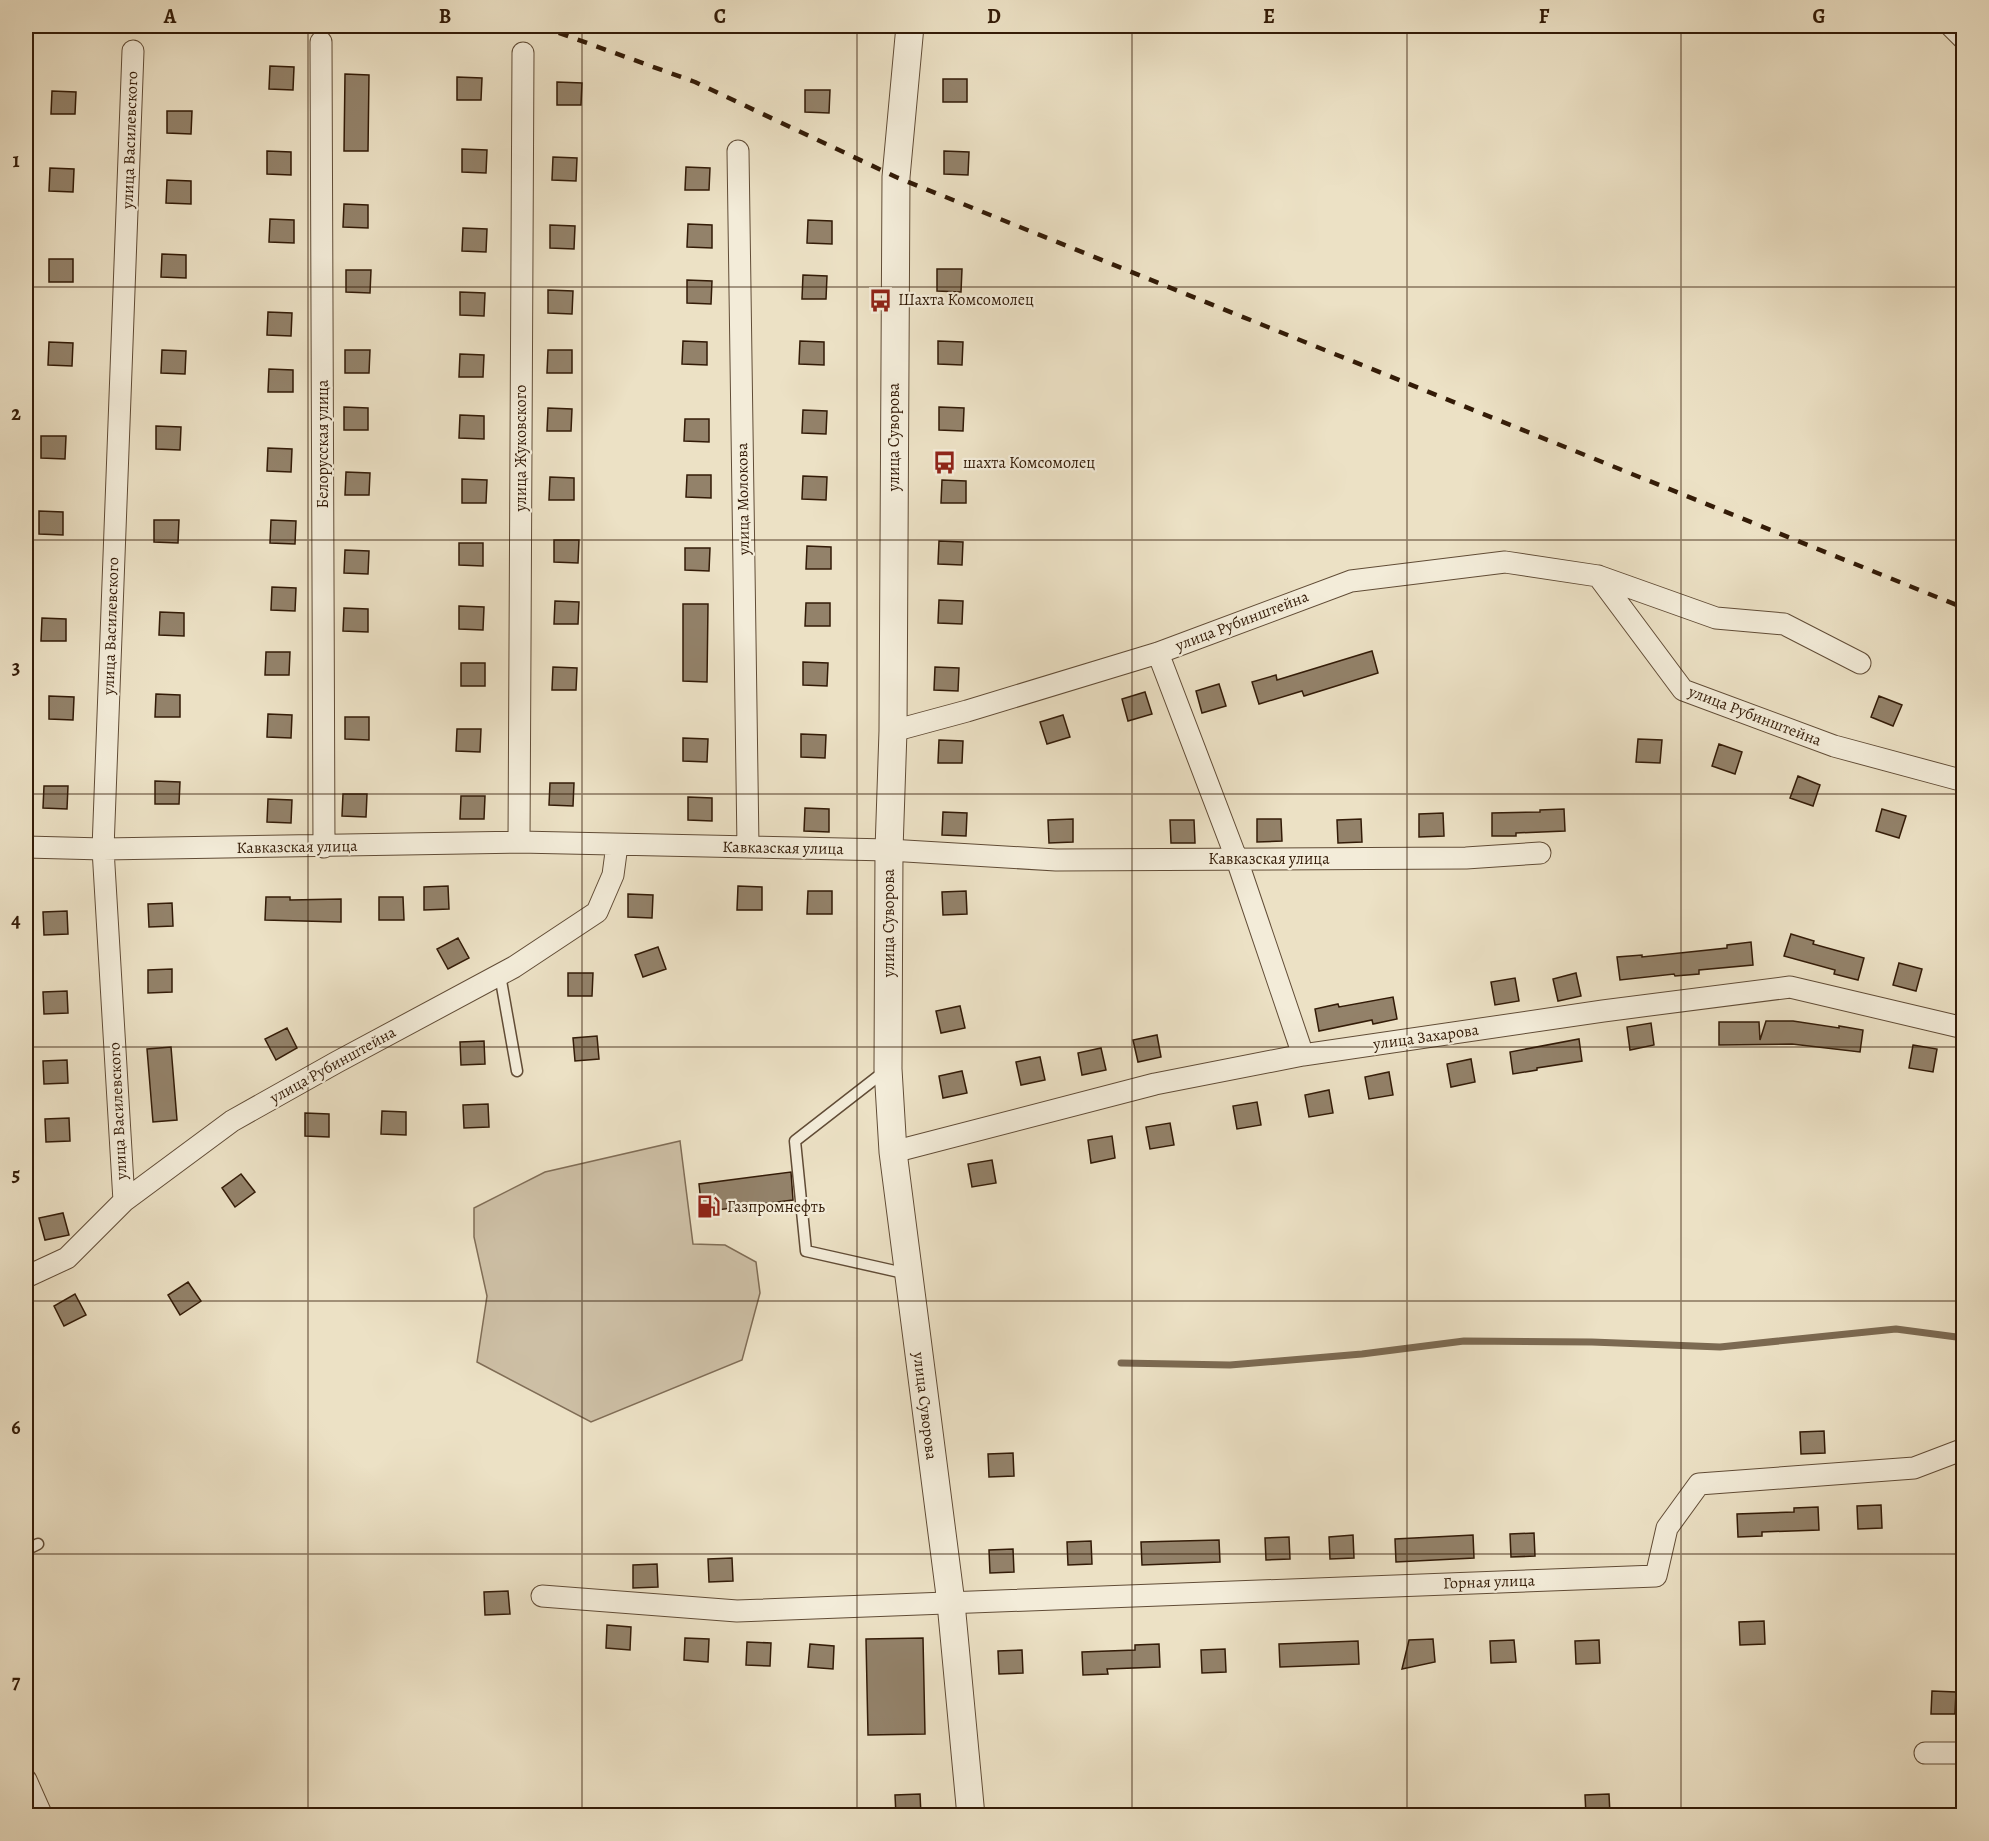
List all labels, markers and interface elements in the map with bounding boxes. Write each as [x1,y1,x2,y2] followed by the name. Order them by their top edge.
[163,3,177,30] text: A
[439,3,451,30] text: B
[714,3,726,30] text: C
[987,3,1001,30] text: D
[1263,3,1275,30] text: E
[1539,3,1550,30] text: F
[1812,3,1826,30] text: G
[117,71,143,210] street label: улица Василевского
[12,147,20,174] text: 1
[867,287,893,313] bus stop icon: Шахта Комсомолец
[898,289,1034,311] place label: Шахта Комсомолец
[312,379,334,508] street label: Белорусская улица
[883,382,905,492] street label: улица Суворова
[510,385,532,512] street label: улица Жуковского
[11,400,21,427] text: 2
[731,442,755,556] street label: улица Молокова
[932,450,958,476] bus stop icon: шахта Комсомолец
[963,452,1095,474] place label: шахта Комсомолец
[98,557,124,696] street label: улица Василевского
[1171,585,1312,657] street label: улица Рубинштейна
[12,654,20,681] text: 3
[1684,680,1825,752] street label: улица Рубинштейна
[236,835,358,859] street label: Кавказская улица
[722,836,844,860] street label: Кавказская улица
[1208,848,1330,870] street label: Кавказская улица
[878,868,900,978] street label: улица Суворова
[11,907,21,934] text: 4
[1371,1019,1481,1055] street label: улица Захарова
[265,1021,400,1109] street label: улица Рубинштейна
[103,1042,133,1181] street label: улица Василевского
[12,1161,20,1188] text: 5
[696,1194,722,1220] fuel station icon: Газпромнефть
[727,1196,825,1218] place label: Газпромнефть
[907,1350,943,1462] street label: улица Суворова
[11,1414,21,1441] text: 6
[1443,1569,1536,1595] street label: Горная улица
[12,1668,21,1695] text: 7

